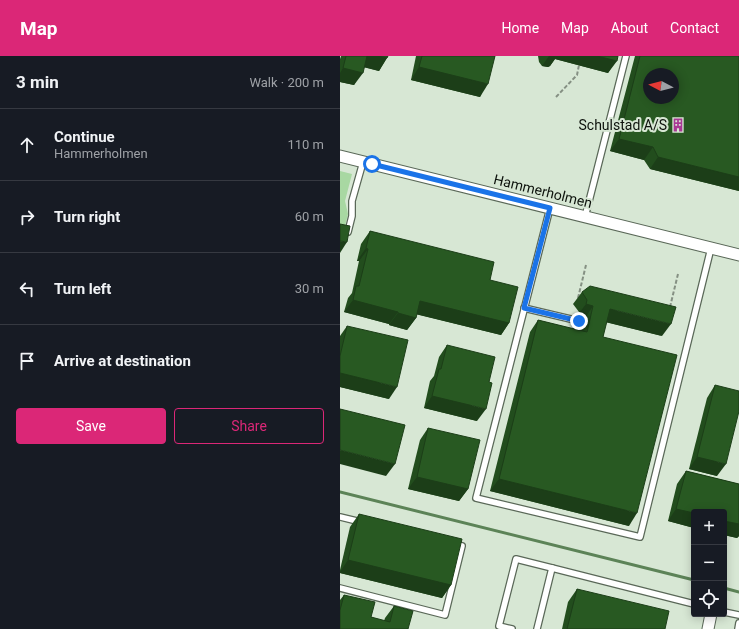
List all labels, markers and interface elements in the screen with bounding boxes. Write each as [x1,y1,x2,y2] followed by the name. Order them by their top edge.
[20,17,58,40] text: Map
[501,20,539,36] text: Home
[561,20,589,36] text: Map
[611,20,648,36] text: About
[670,20,719,36] text: Contact
[643,68,679,104] north arrow
[16,72,59,92] text: 3 min
[249,75,324,90] text: Walk · 200 m
[579,117,667,133] place label: Schulstad A/S
[670,117,686,133] building icon: Schulstad A/S
[54,128,115,146] text: Continue
[16,134,38,156] icon: ahead
[287,137,324,152] text: 110 m
[54,146,148,161] text: Hammerholmen
[363,155,381,173] route start
[492,171,594,211] street label: Hammerholmen
[16,206,38,228] icon: right
[54,208,120,226] text: Turn right
[295,209,324,224] text: 60 m
[16,278,38,300] icon: left
[54,280,111,298] text: Turn left
[295,281,324,296] text: 30 m
[570,312,588,330] route end
[16,350,38,372] icon: arrive
[54,352,191,370] text: Arrive at destination
[16,408,166,444] button: Save
[174,408,324,444] button: Share
[691,509,727,617] map controls
[691,509,727,545] button: +
[691,545,727,581] button: −
[691,581,727,617] button: locate

